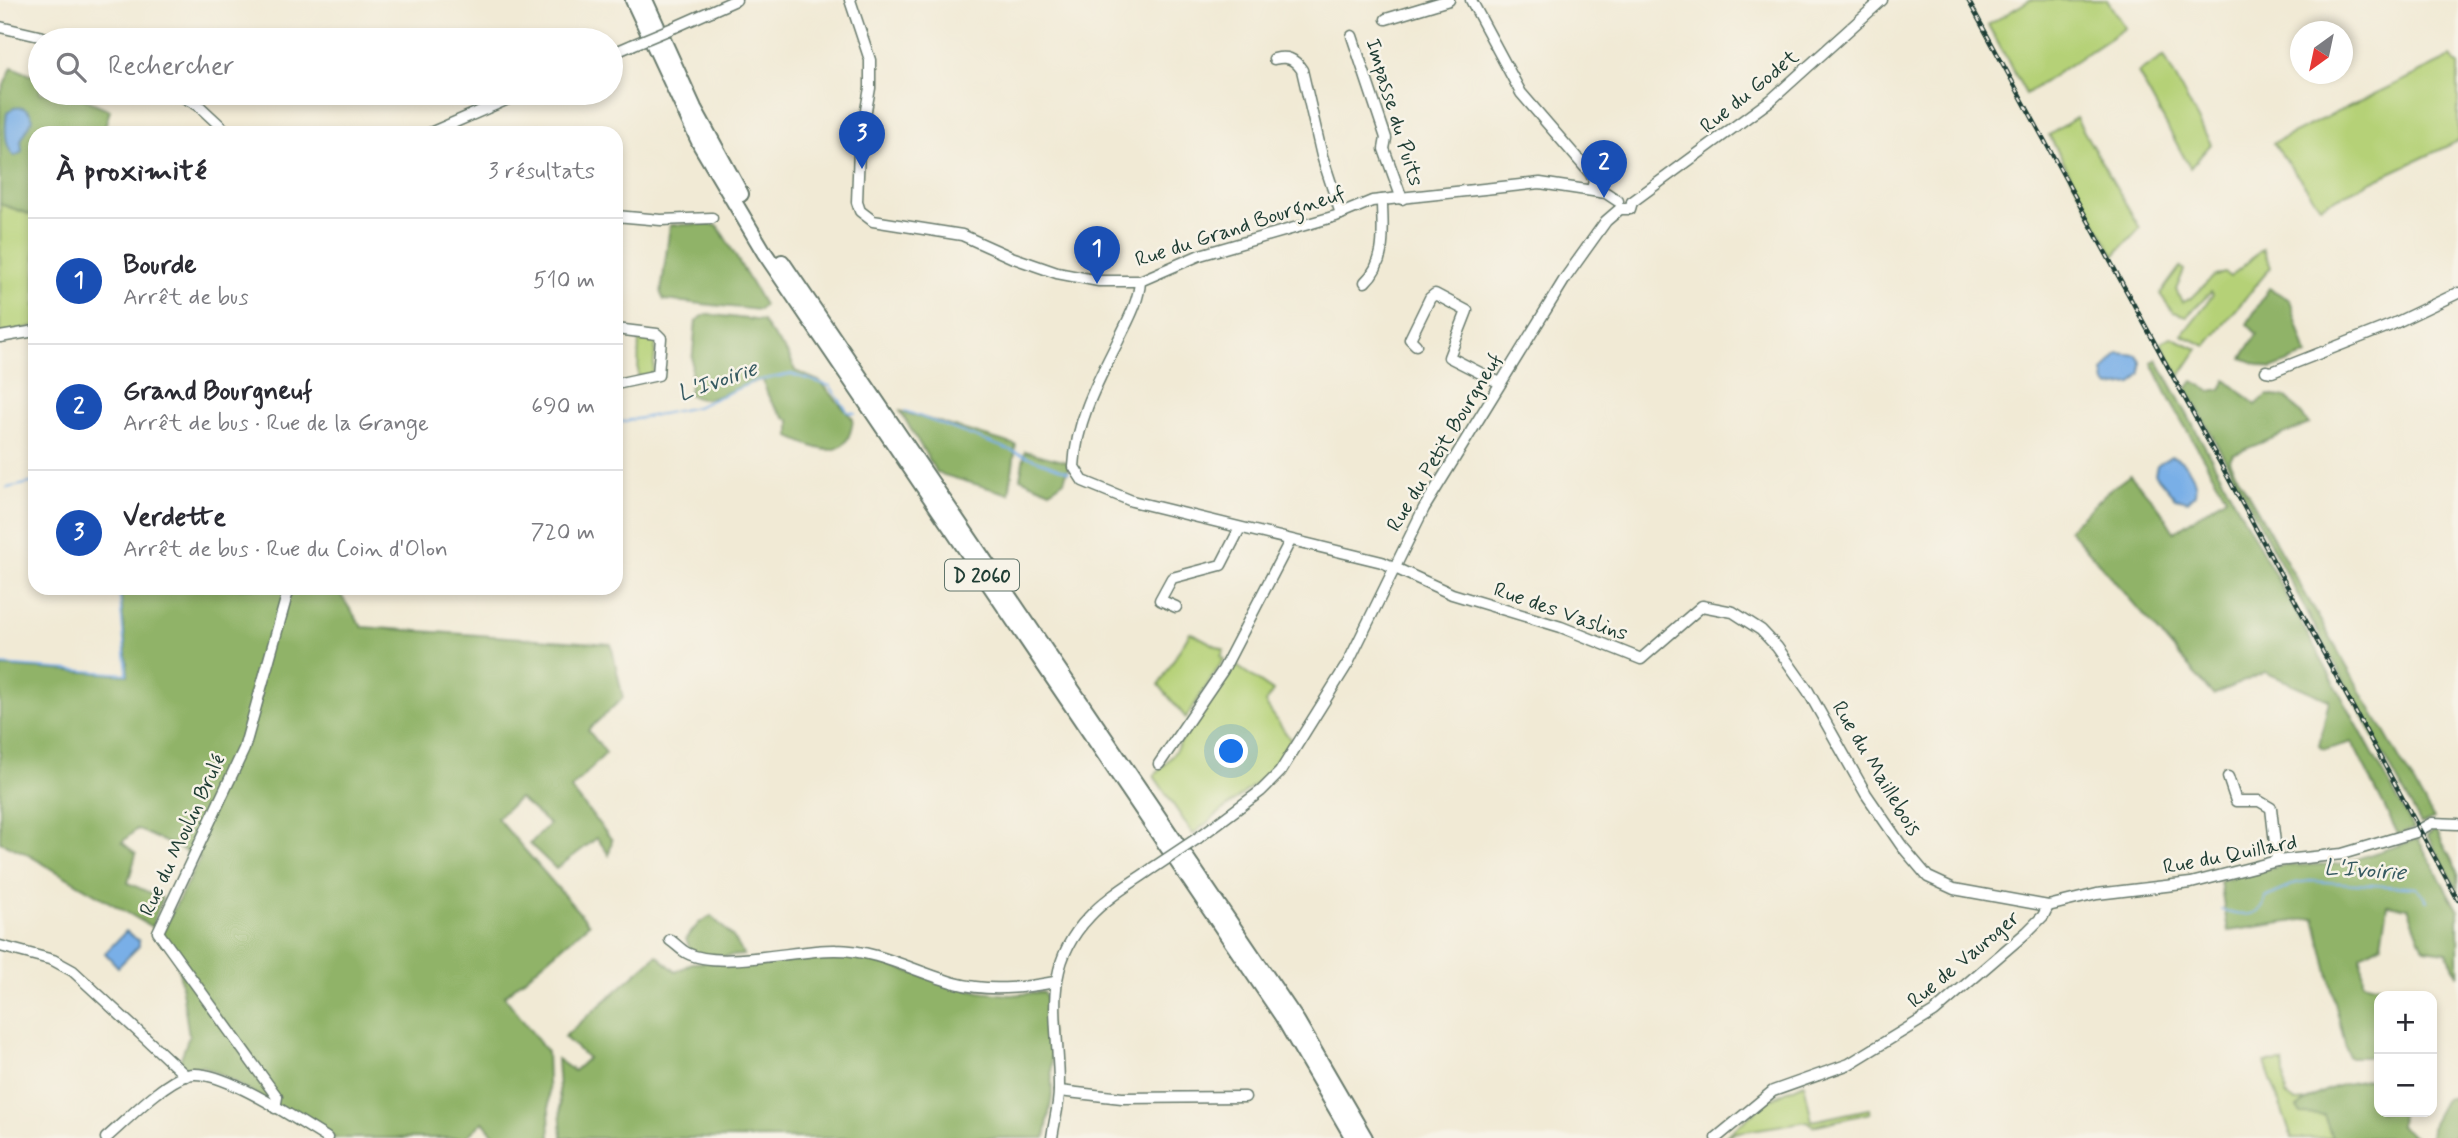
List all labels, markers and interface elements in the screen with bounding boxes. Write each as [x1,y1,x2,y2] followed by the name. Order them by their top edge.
[2290,21,2353,84] north arrow
[28,28,623,105] search box
[1358,35,1430,190] street label: Impasse du Puits
[1694,43,1805,140] street label: Rue du Godet
[52,48,90,86] icon: search
[108,50,234,84] text: Rechercher
[839,111,885,169] pin: 3
[1581,140,1627,198] pin: 2
[56,152,207,191] text: À proximité
[488,157,595,187] text: 3 résultats
[1132,180,1350,276] street label: Rue du Grand Bourgneuf
[1074,226,1120,284] pin: 1
[123,249,196,283] text: Bourde
[74,266,84,296] text: 1
[533,266,595,296] text: 510 m
[123,283,249,313] text: Arrêt de bus
[1380,348,1509,537] street label: Rue du Petit Bourgneuf
[674,354,763,409] water label: L'Ivoirie
[123,375,312,409] text: Grand Bourgneuf
[73,392,85,422] text: 2
[531,392,595,422] text: 690 m
[123,409,429,439] text: Arrêt de bus · Rue de la Grange
[123,501,226,535] text: Verdette
[74,518,84,548] text: 3
[531,518,595,548] text: 720 m
[123,535,448,565] text: Arrêt de bus · Rue du Coin d'Olon
[945,560,1019,590] road number: D 2060
[1490,576,1631,648] street label: Rue des Vaslins
[1825,696,1927,841] street label: Rue du Maillebois
[1214,734,1248,768] your location
[133,750,233,921] street label: Rue du Moulin Brulé
[2161,828,2300,882] street label: Rue du Quillard
[2323,853,2409,889] water label: L'Ivoirie
[1902,904,2026,1015] street label: Rue de Vauroger
[2374,991,2437,1117] map controls
[2374,991,2437,1054] button: +
[2374,1054,2437,1117] button: −

